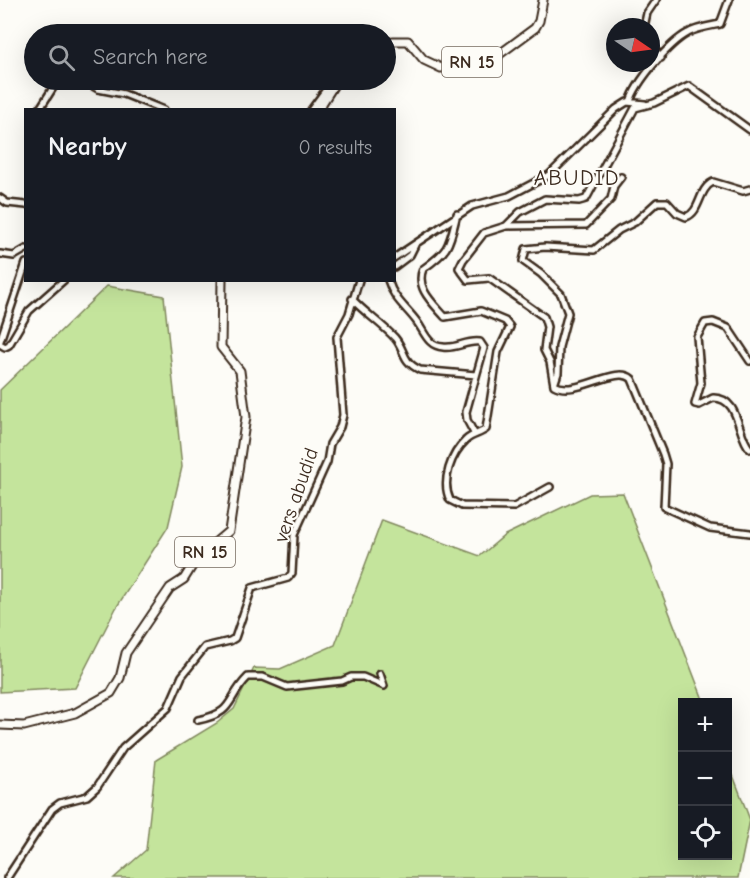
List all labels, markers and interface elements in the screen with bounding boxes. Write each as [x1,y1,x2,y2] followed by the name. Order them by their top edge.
[606,18,660,72] north arrow
[24,24,396,90] search box
[45,41,78,74] icon: search
[93,44,208,70] text: Search here
[442,47,502,77] road number: RN 15
[48,132,127,162] text: Nearby
[299,136,372,159] text: 0 results
[534,165,620,191] district label: ABUDID
[269,445,323,546] street label: vers abudid
[175,537,235,567] road number: RN 15
[678,698,732,860] map controls
[678,698,732,752] button: +
[678,752,732,806] button: −
[678,806,732,860] button: locate

